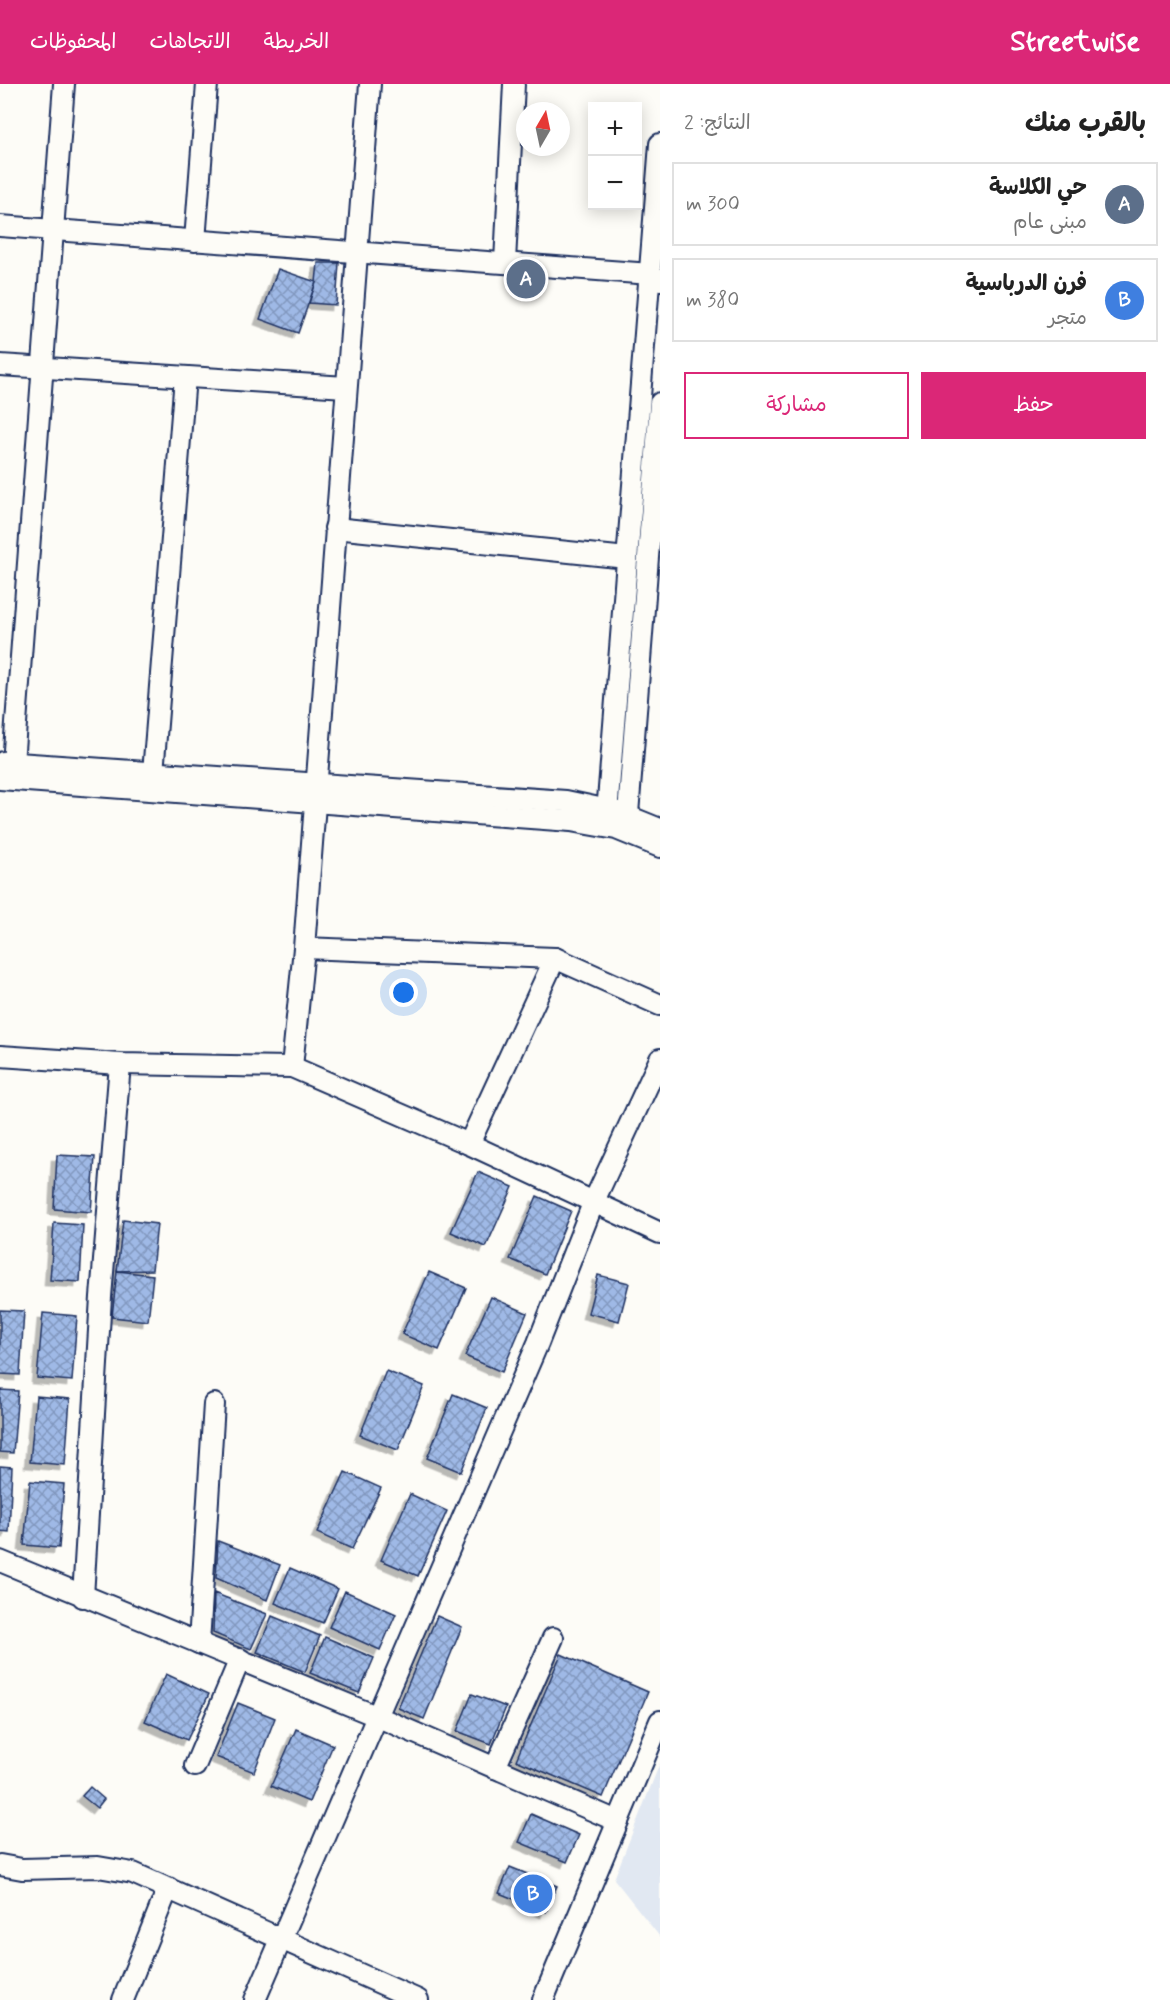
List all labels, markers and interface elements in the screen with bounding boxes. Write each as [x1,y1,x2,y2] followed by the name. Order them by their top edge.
[1010,24,1140,61] text: Streetwise
[30,28,116,56] text: المحفوظات
[149,28,231,56] text: الاتجاهات
[264,28,329,56] text: الخريطة
[516,102,570,156] north arrow
[588,102,642,210] map controls
[588,102,642,156] button: +
[1025,107,1146,141] text: بالقرب منك
[684,110,751,137] text: النتائج: 2
[588,156,642,210] button: −
[989,174,1087,202] text: حي الكلاسة
[686,191,740,218] text: 300 m
[1118,191,1131,218] text: A
[1013,209,1087,236] text: مبنى عام
[506,256,546,302] pin: A
[965,270,1087,298] text: فرن الدرباسية
[686,287,739,314] text: 380 m
[1118,287,1131,314] text: B
[1048,305,1087,332] text: متجر
[684,372,909,439] button: مشاركة
[921,372,1146,439] button: حفظ
[389,978,418,1007] your location
[514,1872,552,1916] pin: B

